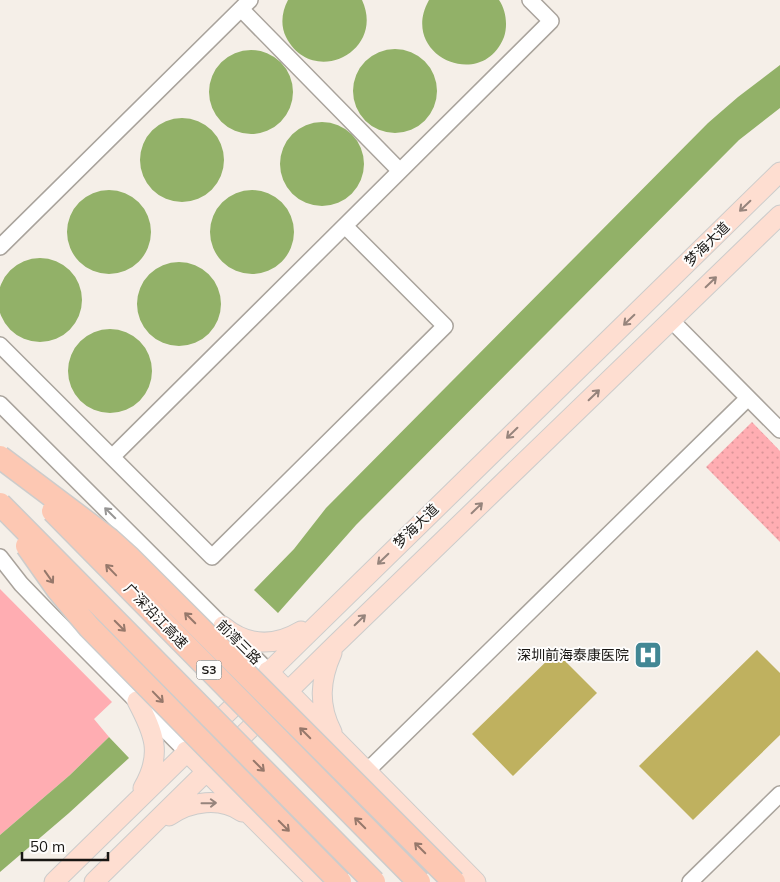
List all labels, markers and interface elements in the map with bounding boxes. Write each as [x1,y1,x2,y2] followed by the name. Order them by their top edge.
[739,200,751,212] one-way arrow
[681,218,733,270] street label: 梦海大道
[705,276,717,288] one-way arrow
[622,314,635,326] one-way arrow
[588,389,600,401] one-way arrow
[506,427,518,439] one-way arrow
[390,500,442,552] street label: 梦海大道
[471,501,483,514] one-way arrow
[103,507,116,519] one-way arrow
[377,553,390,565] one-way arrow
[105,564,117,576] one-way arrow
[43,570,54,583] one-way arrow
[120,580,192,652] street label: 广深沿江高速
[183,612,196,624] one-way arrow
[354,615,366,627] one-way arrow
[213,616,265,668] street label: 前湾三路
[114,619,126,632] one-way arrow
[633,640,663,670] hospital icon: 深圳前海泰康医院
[517,646,629,664] place label: 深圳前海泰康医院
[196,660,222,680] road number: S3
[151,691,163,703] one-way arrow
[298,727,311,739] one-way arrow
[253,760,265,772] one-way arrow
[201,799,217,808] one-way arrow
[354,816,366,829] one-way arrow
[278,819,290,832] one-way arrow
[22,830,109,862] scale bar
[30,837,65,856] text: 50 m
[414,842,426,854] one-way arrow

